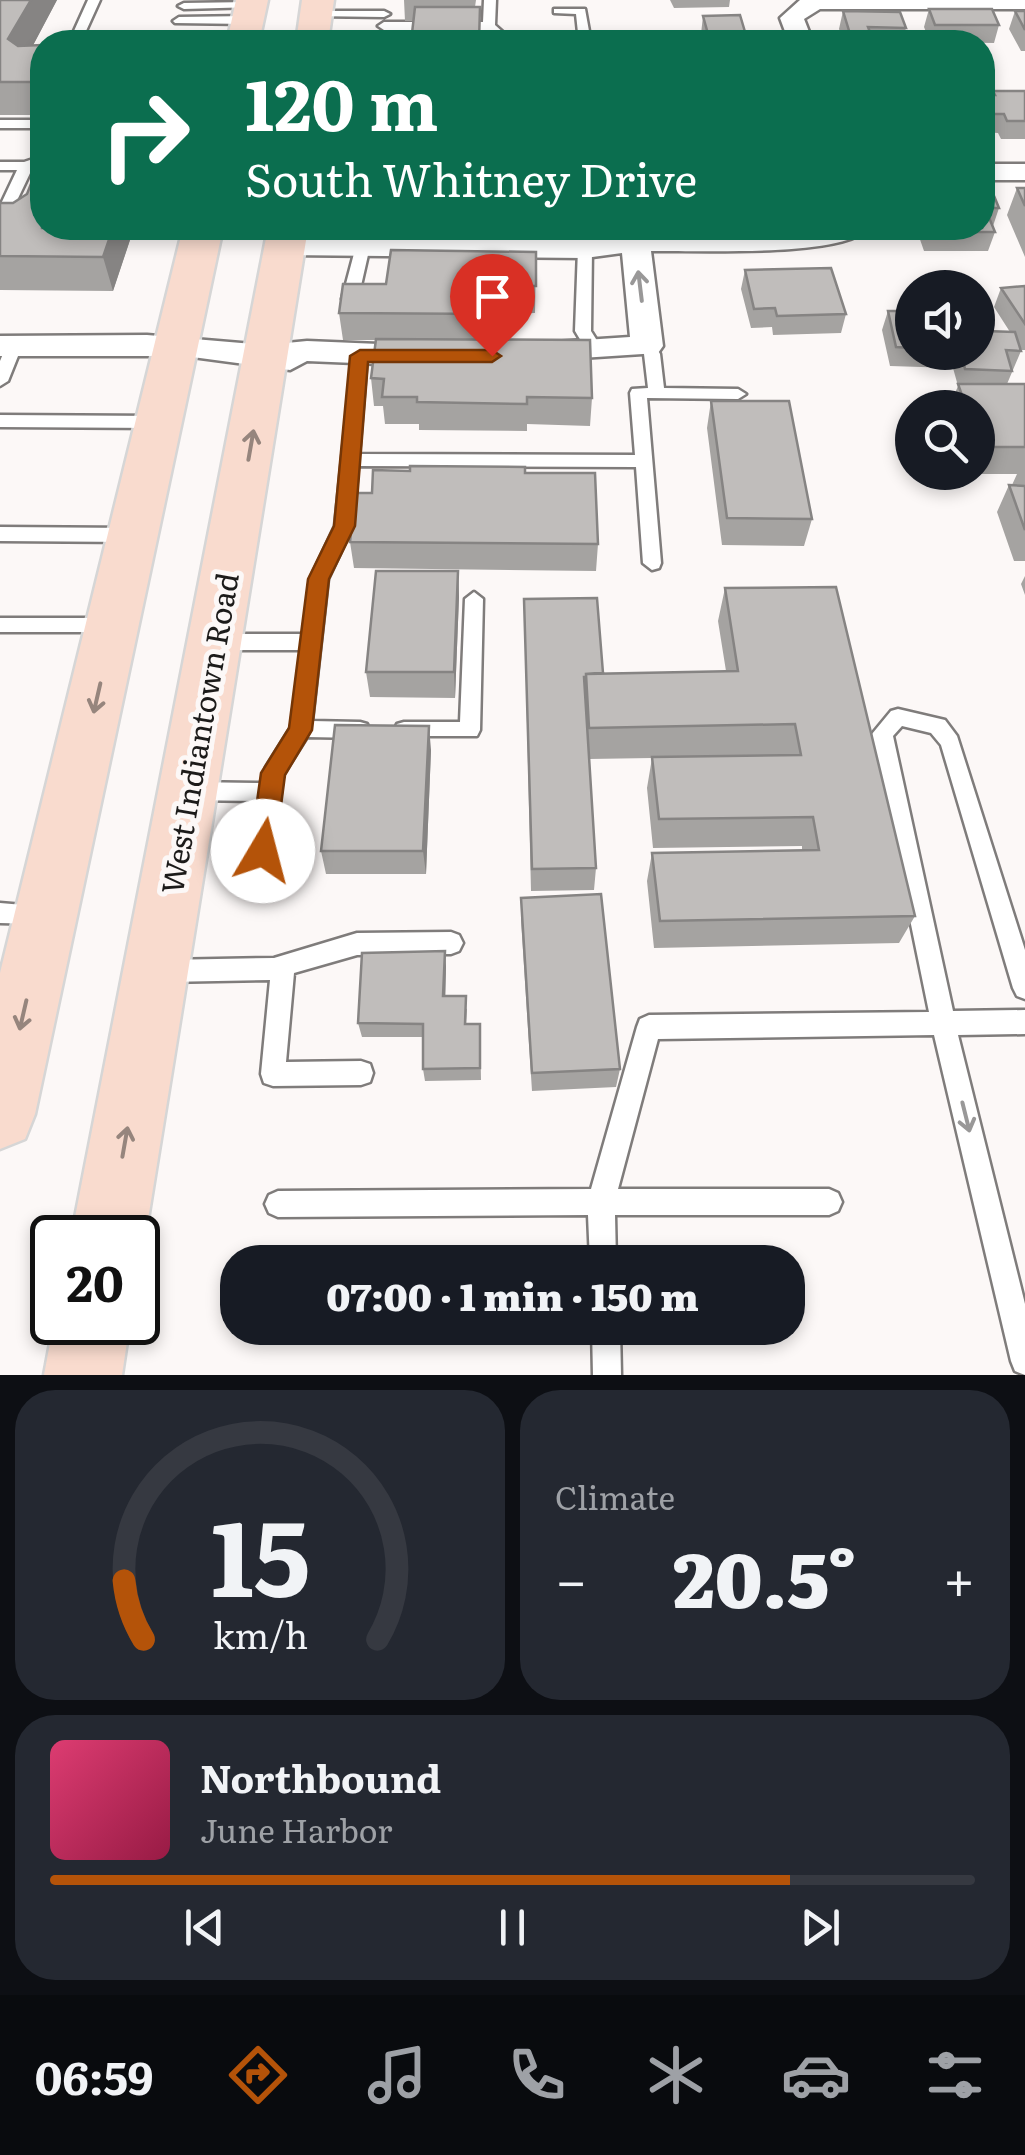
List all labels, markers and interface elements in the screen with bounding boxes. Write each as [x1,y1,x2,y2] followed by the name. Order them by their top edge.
[245,49,438,153] text: 120 m
[80,70,210,200] icon: right
[245,144,697,211] text: South Whitney Drive
[450,254,535,357] pin
[465,269,520,324] icon: arrive
[895,270,995,490] map controls
[895,270,995,370] button: sound
[630,271,649,303] one-way arrow
[895,390,995,490] button: search
[242,429,261,462] one-way arrow
[148,569,248,897] street label: West Indiantown Road
[87,681,105,713] one-way arrow
[211,799,315,903] position arrow
[13,998,31,1030] one-way arrow
[958,1100,976,1132] one-way arrow
[116,1126,135,1158] one-way arrow
[30,1215,160,1345] speed limit sign: 20
[326,1266,699,1323] text: 07:00 · 1 min · 150 m
[555,1472,675,1520] text: Climate
[210,1475,310,1629] text: 15
[673,1520,857,1631] text: 20.5°
[555,1536,587,1618] text: −
[943,1536,975,1618] text: +
[212,1607,308,1660] text: km/h
[200,1748,441,1805] text: Northbound
[200,1805,392,1853] text: June Harbor
[177,1900,232,1955] icon: previous
[485,1900,540,1955] icon: pause
[793,1900,848,1955] icon: next
[223,2040,293,2110] icon: directions
[362,2040,432,2110] icon: music
[502,2040,572,2110] icon: phone
[641,2040,711,2110] icon: climate
[781,2040,851,2110] icon: car
[920,2040,990,2110] icon: filters
[35,2042,153,2109] text: 06:59

